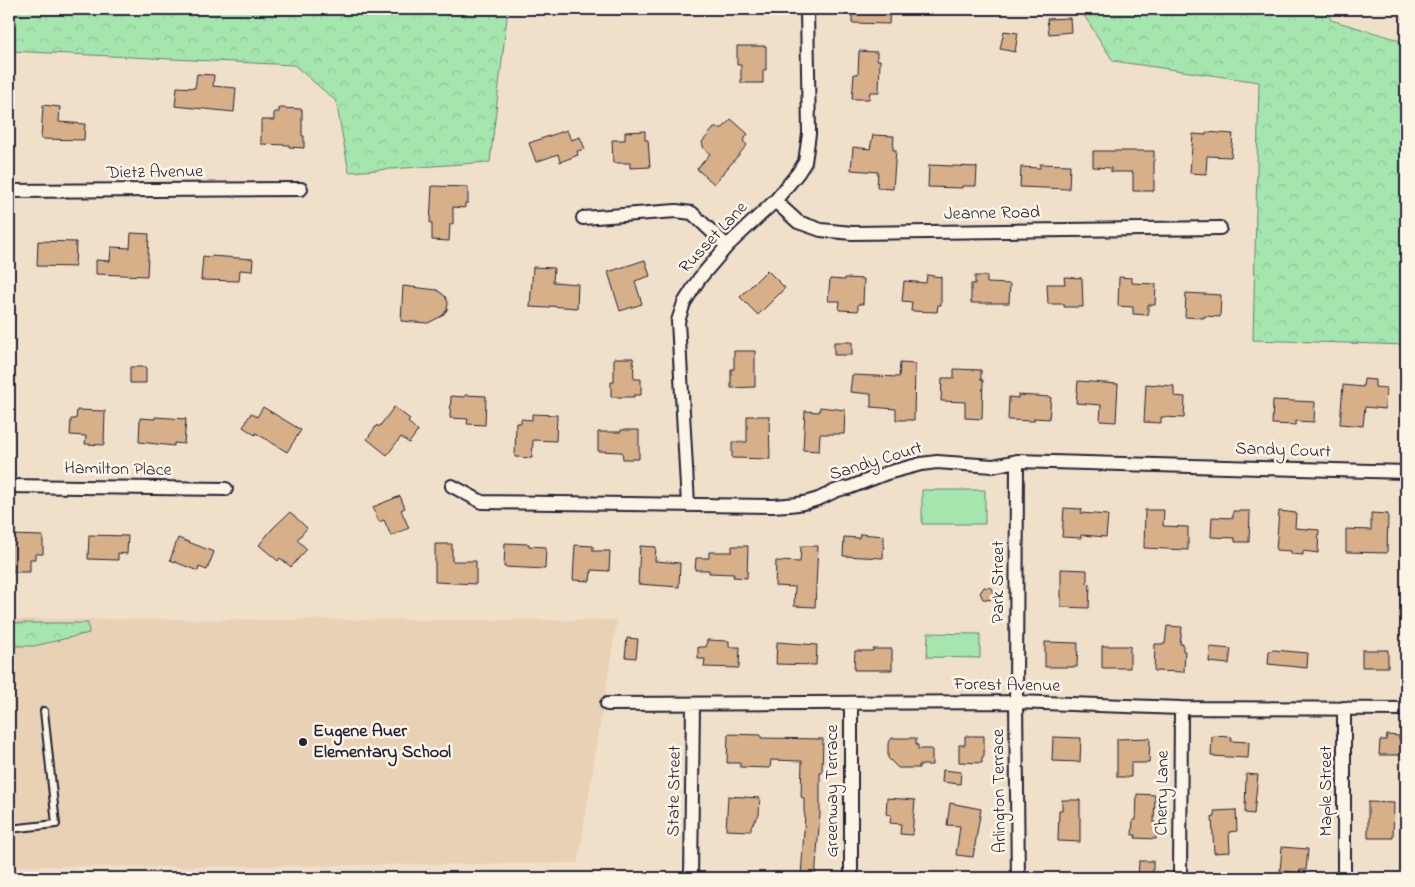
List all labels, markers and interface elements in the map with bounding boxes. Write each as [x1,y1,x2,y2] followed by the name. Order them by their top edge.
[106,159,204,187] street label: Dietz Avenue
[674,195,755,280] street label: Russet Lane
[944,200,1040,228] street label: Jeanne Road
[826,436,926,488] street label: Sandy Court
[1235,436,1331,466] street label: Sandy Court
[64,456,173,484] street label: Hamilton Place
[986,541,1012,623] street label: Park Street
[952,672,1061,700] street label: Forest Avenue
[313,719,451,767] place label: Eugene Auer Elementary School
[820,723,846,858] street label: Greenway Terrace
[986,728,1015,853] street label: Arlington Terrace
[297,736,309,748] marker: Eugene Auer Elementary School
[661,745,689,837] street label: State Street
[1314,746,1340,836] street label: Maple Street
[1149,749,1177,836] street label: Cherry Lane

